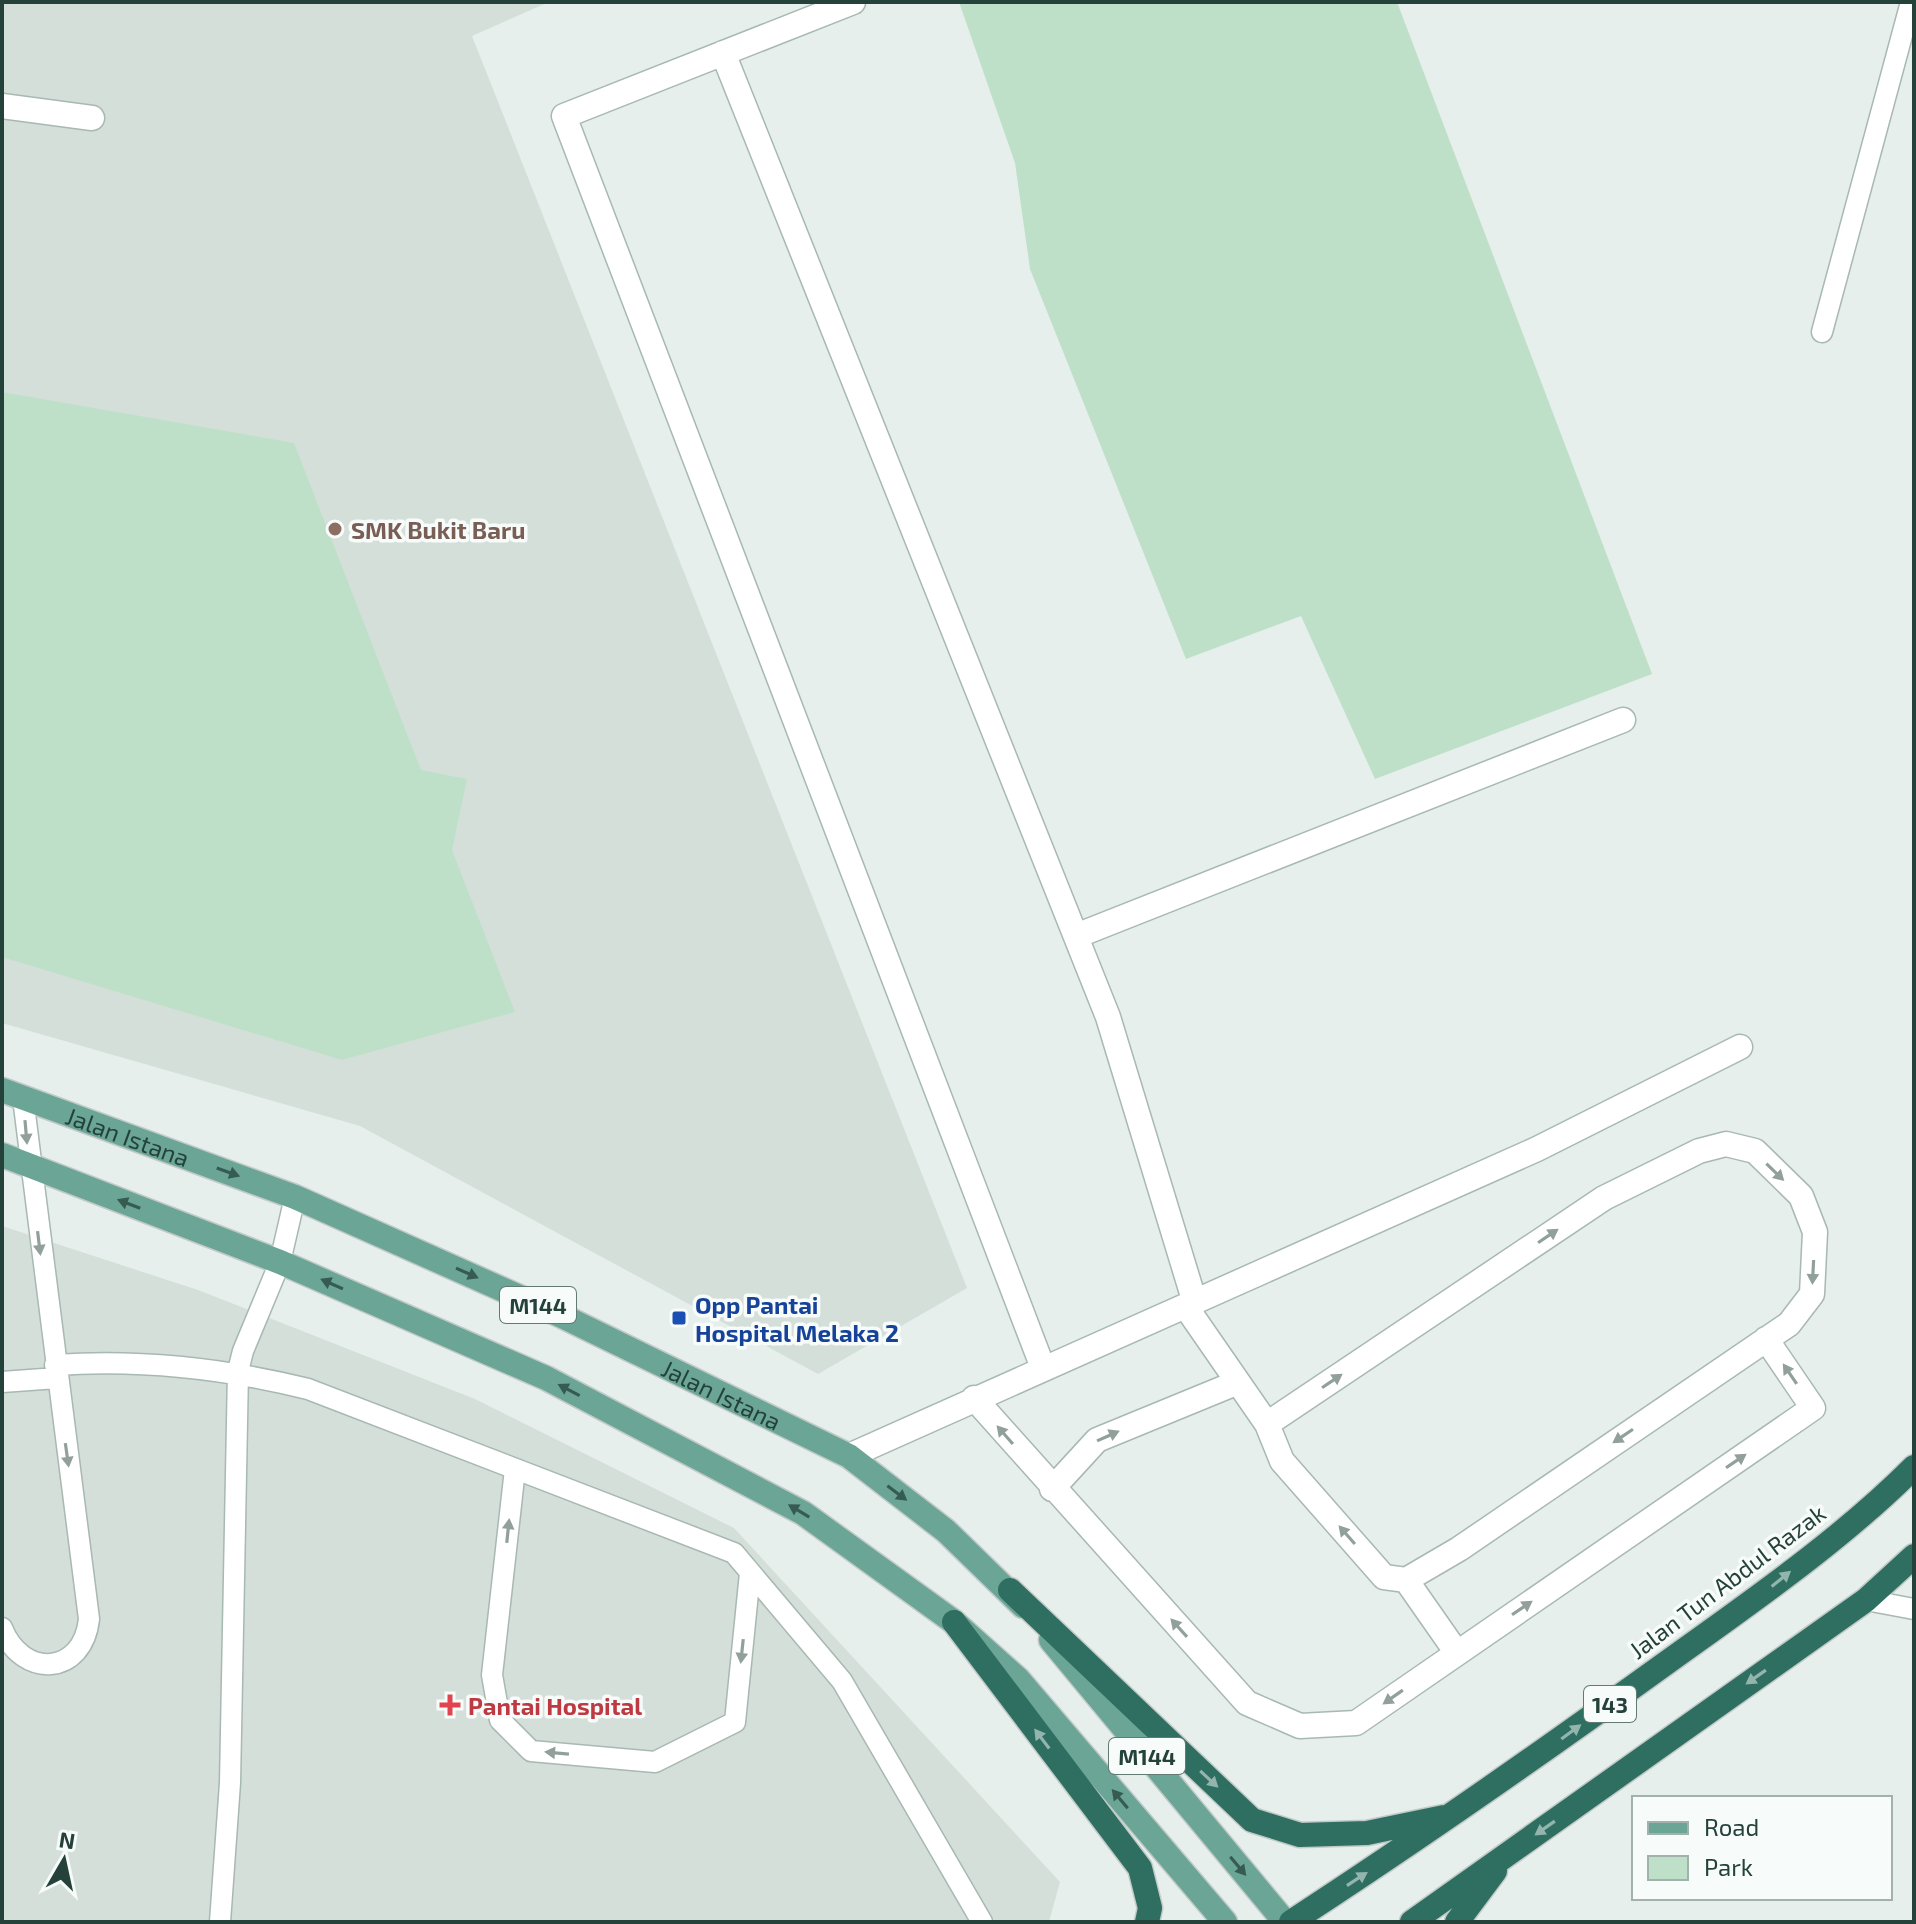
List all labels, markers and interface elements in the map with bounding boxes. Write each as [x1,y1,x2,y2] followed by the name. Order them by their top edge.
[351,515,525,544] place label: SMK Bukit Baru
[326,520,344,538] marker: SMK Bukit Baru
[62,1100,193,1172] street label: Jalan Istana
[20,1120,33,1145] one-way arrow
[1765,1162,1784,1180] one-way arrow
[216,1167,240,1179] one-way arrow
[117,1197,141,1210] one-way arrow
[1537,1229,1558,1244] one-way arrow
[33,1231,46,1256] one-way arrow
[1806,1260,1819,1285] one-way arrow
[455,1267,479,1280] one-way arrow
[320,1278,343,1291] one-way arrow
[500,1287,576,1323] road number: M144
[695,1290,899,1347] place label: Opp Pantai Hospital Melaka 2
[670,1309,688,1327] marker: Opp Pantai Hospital Melaka 2
[657,1353,786,1435] street label: Jalan Istana
[1783,1363,1798,1384] one-way arrow
[1321,1373,1342,1388] one-way arrow
[558,1384,580,1398] one-way arrow
[997,1425,1015,1445] one-way arrow
[1613,1428,1634,1443] one-way arrow
[1096,1429,1119,1443] one-way arrow
[61,1443,74,1468] one-way arrow
[1726,1454,1747,1469] one-way arrow
[887,1485,907,1501] one-way arrow
[1623,1498,1831,1664] street label: Jalan Tun Abdul Razak
[788,1504,810,1518] one-way arrow
[502,1518,515,1543] one-way arrow
[1339,1526,1356,1546] one-way arrow
[1771,1571,1791,1587] one-way arrow
[1511,1601,1532,1616] one-way arrow
[1171,1619,1189,1638] one-way arrow
[736,1639,749,1664] one-way arrow
[1746,1669,1767,1684] one-way arrow
[1584,1686,1636,1722] road number: 143
[1383,1689,1404,1704] one-way arrow
[468,1691,642,1720] place label: Pantai Hospital
[439,1694,461,1716] marker: Pantai Hospital
[1560,1725,1581,1740] one-way arrow
[1035,1729,1051,1749] one-way arrow
[1109,1738,1185,1774] road number: M144
[544,1746,569,1759] one-way arrow
[1199,1769,1218,1787] one-way arrow
[1112,1789,1129,1809] one-way arrow
[1632,1796,1892,1900] legend
[1704,1812,1759,1841] text: Road
[24,1820,104,1900] north arrow
[1534,1820,1555,1835] one-way arrow
[57,1825,77,1853] text: N
[1704,1852,1753,1881] text: Park
[1229,1856,1246,1876] one-way arrow
[1346,1873,1368,1887] one-way arrow

